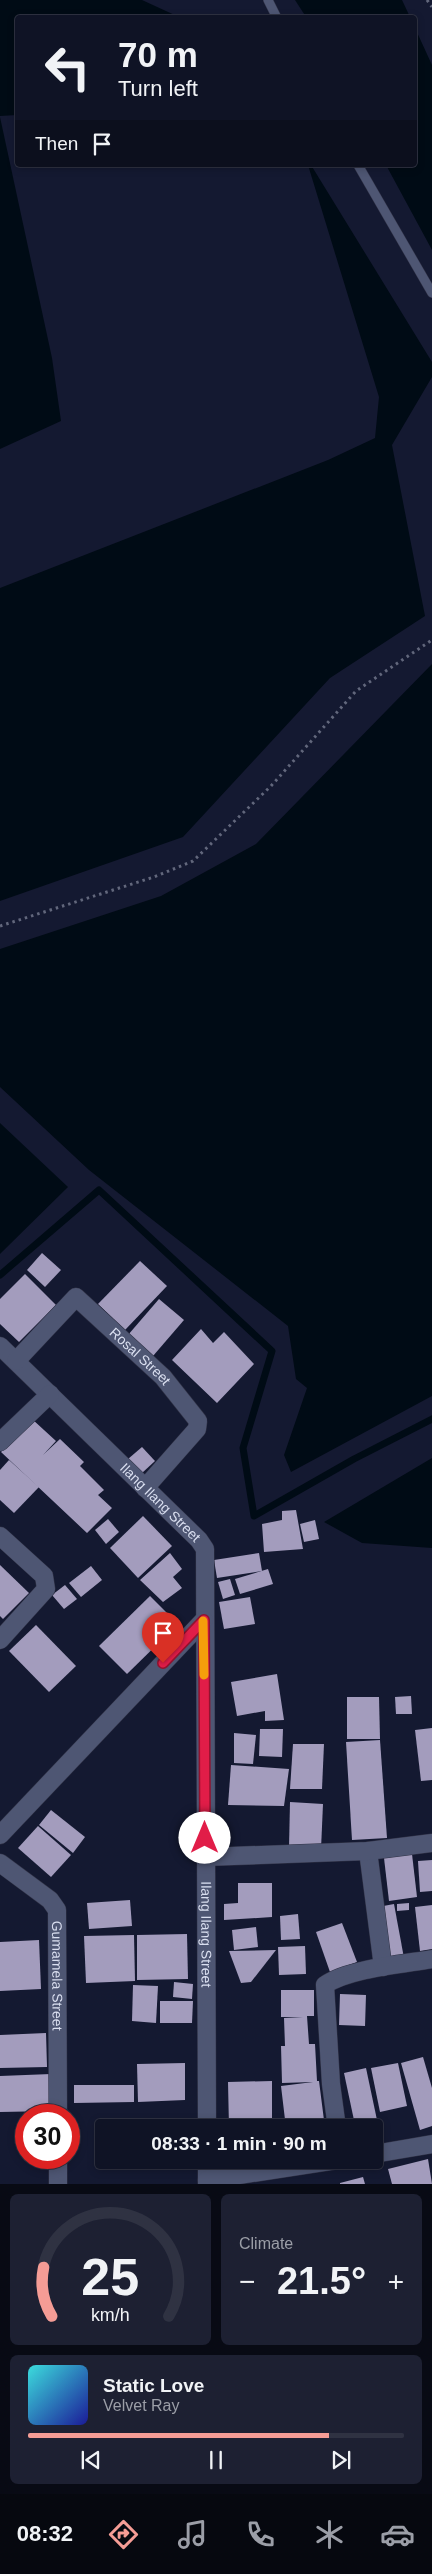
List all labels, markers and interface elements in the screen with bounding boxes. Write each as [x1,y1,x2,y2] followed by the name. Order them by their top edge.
[35,35,100,100] icon: left
[118,35,198,74] text: 70 m
[118,76,198,101] text: Turn left
[88,130,116,158] icon: arrive
[35,133,78,154] text: Then
[106,1324,174,1388] street label: Rosal Street
[117,1460,204,1545] street label: Ilang Ilang Street
[142,1612,184,1663] pin
[149,1619,177,1647] icon: arrive
[178,1811,230,1863] position arrow
[198,1881,215,1987] street label: Ilang Ilang Street
[49,1921,66,2031] street label: Gumamela Street
[15,2104,80,2169] speed limit sign: 30
[151,2133,327,2154] text: 08:33 · 1 min · 90 m
[239,2235,293,2252] text: Climate
[82,2248,139,2306] text: 25
[277,2260,366,2302] text: 21.5°
[239,2266,255,2297] text: −
[388,2266,404,2297] text: +
[91,2305,130,2325] text: km/h
[103,2375,204,2396] text: Static Love
[103,2397,179,2414] text: Velvet Ray
[77,2446,105,2474] icon: previous
[202,2446,230,2474] icon: pause
[327,2446,355,2474] icon: next
[106,2517,141,2552] icon: directions
[175,2517,210,2552] icon: music
[243,2517,278,2552] icon: phone
[312,2517,347,2552] icon: climate
[380,2517,415,2552] icon: car
[17,2521,73,2546] text: 08:32

